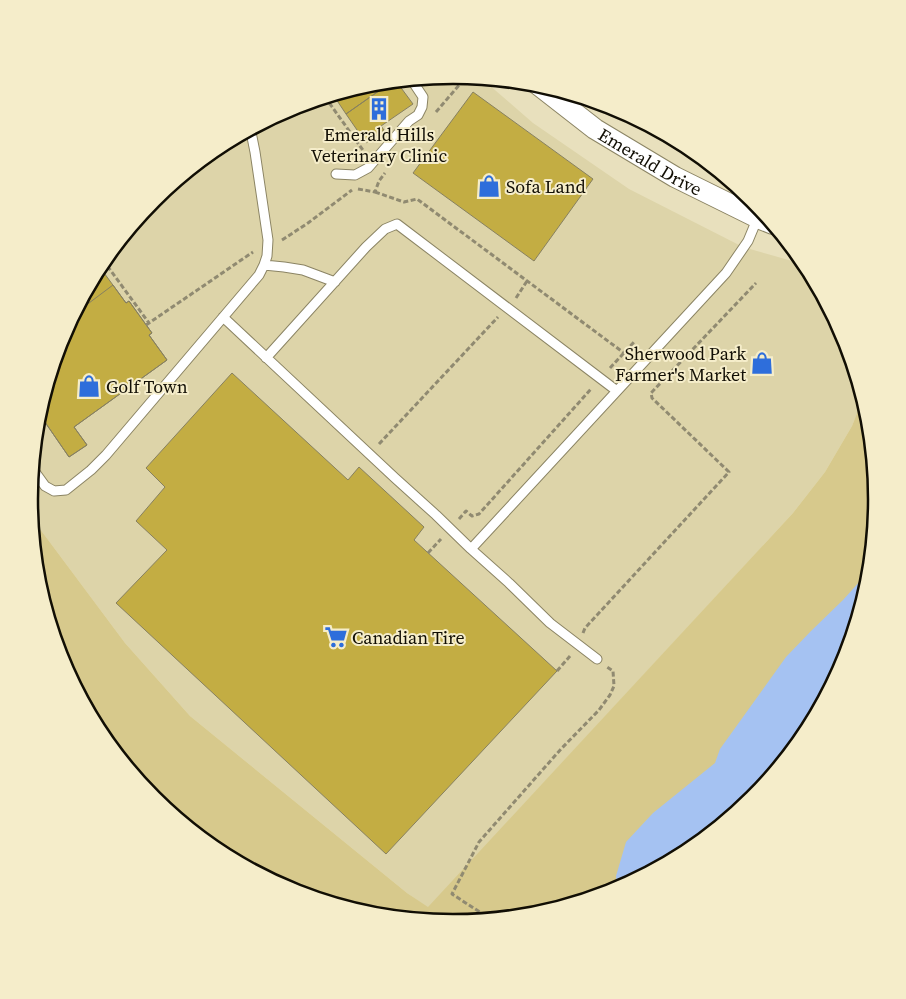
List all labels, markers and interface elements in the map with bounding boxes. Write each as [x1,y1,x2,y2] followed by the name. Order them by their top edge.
[366,96,392,122] building icon: Emerald Hills Veterinary Clinic
[594,121,706,201] street label: Emerald Drive
[311,122,447,168] place label: Emerald Hills Veterinary Clinic
[476,173,502,199] shop icon: Sofa Land
[506,174,586,199] place label: Sofa Land
[615,341,746,387] place label: Sherwood Park Farmer's Market
[749,350,775,376] shop icon: Sherwood Park Farmer's Market
[76,373,102,399] shop icon: Golf Town
[106,374,188,399] place label: Golf Town
[323,624,349,650] supermarket icon: Canadian Tire
[352,625,465,650] place label: Canadian Tire

